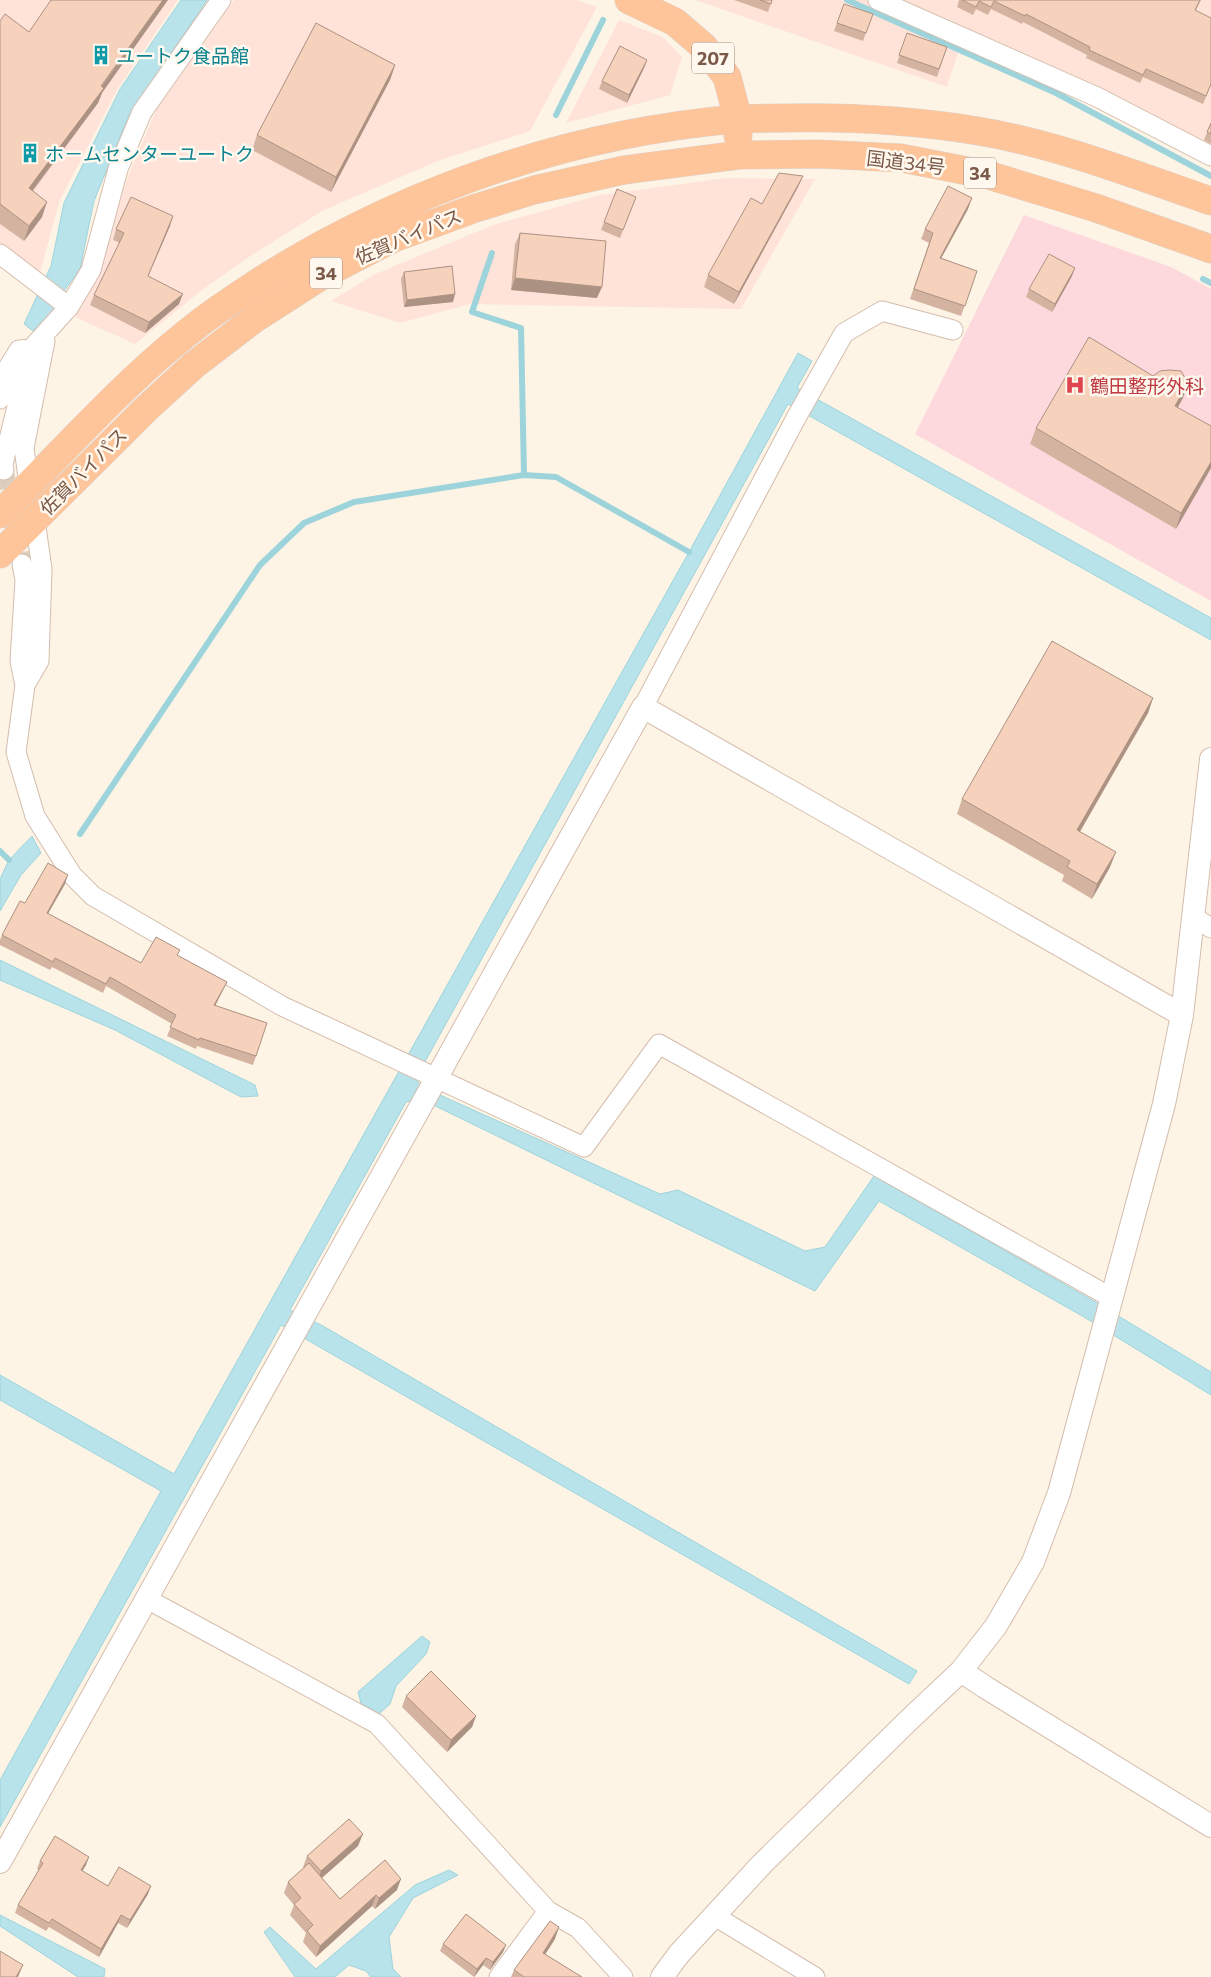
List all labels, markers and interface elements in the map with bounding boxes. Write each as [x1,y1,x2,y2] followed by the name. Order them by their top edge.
[692,42,734,74] road number: 207
[90,44,112,66] building icon: ユートク食品館
[116,44,249,67] place label: ユートク食品館
[19,142,41,164] building icon: ホ－ムセンターユートク
[45,142,254,165] place label: ホ－ムセンターユートク
[865,146,947,178] street label: 国道34号
[964,158,996,188] road number: 34
[351,203,465,269] street label: 佐賀バイパス
[310,258,342,288] road number: 34
[1064,374,1086,396] hospital icon: 鶴田整形外科
[1090,374,1204,397] place label: 鶴田整形外科
[35,423,131,519] street label: 佐賀バイパス

